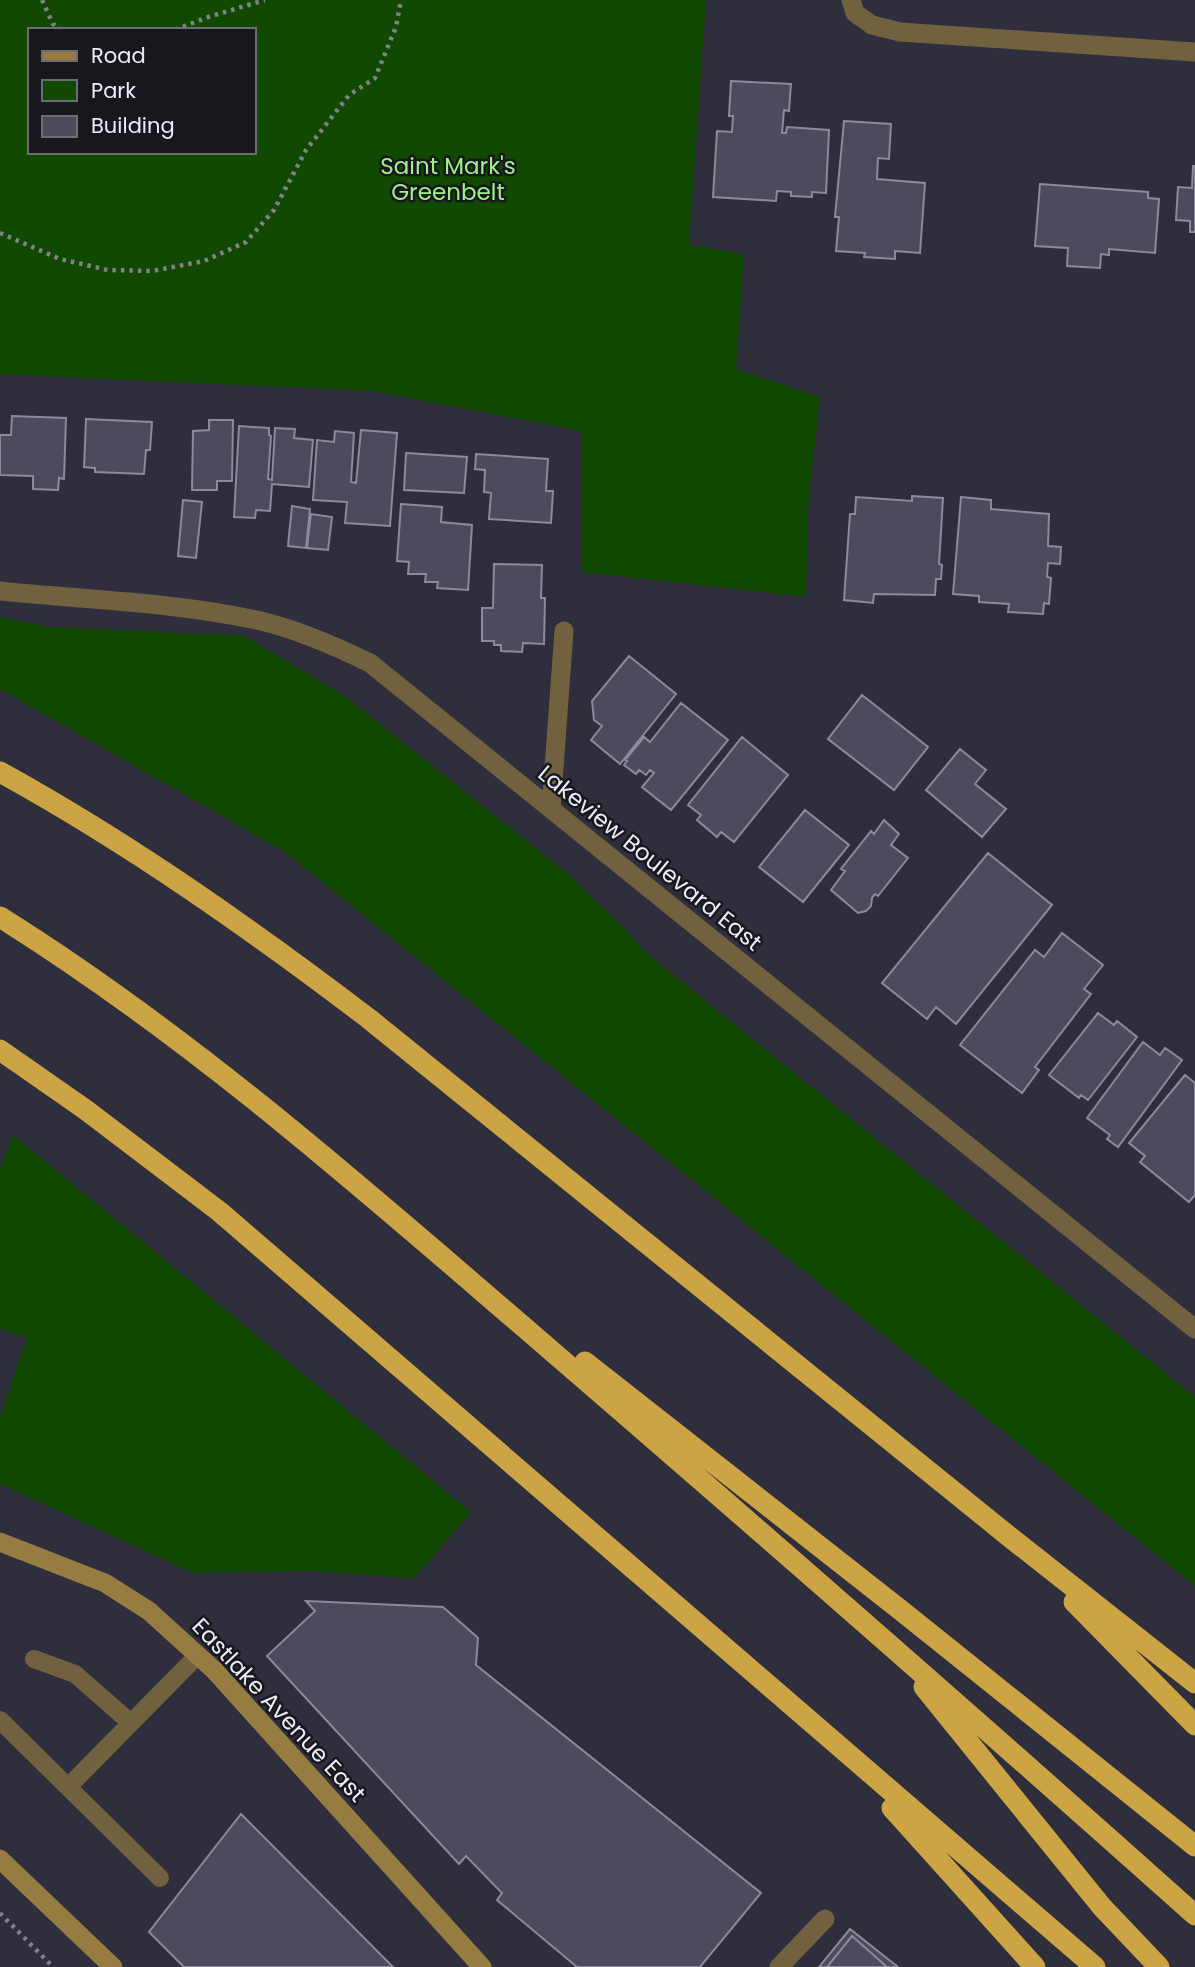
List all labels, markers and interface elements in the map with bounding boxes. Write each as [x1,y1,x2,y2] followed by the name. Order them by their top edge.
[28,28,256,154] legend
[91,41,146,70] text: Road
[91,76,136,105] text: Park
[91,111,175,140] text: Building
[380,150,516,208] park label: Saint Mark's Greenbelt
[531,758,769,958] street label: Lakeview Boulevard East
[185,1611,373,1809] street label: Eastlake Avenue East

